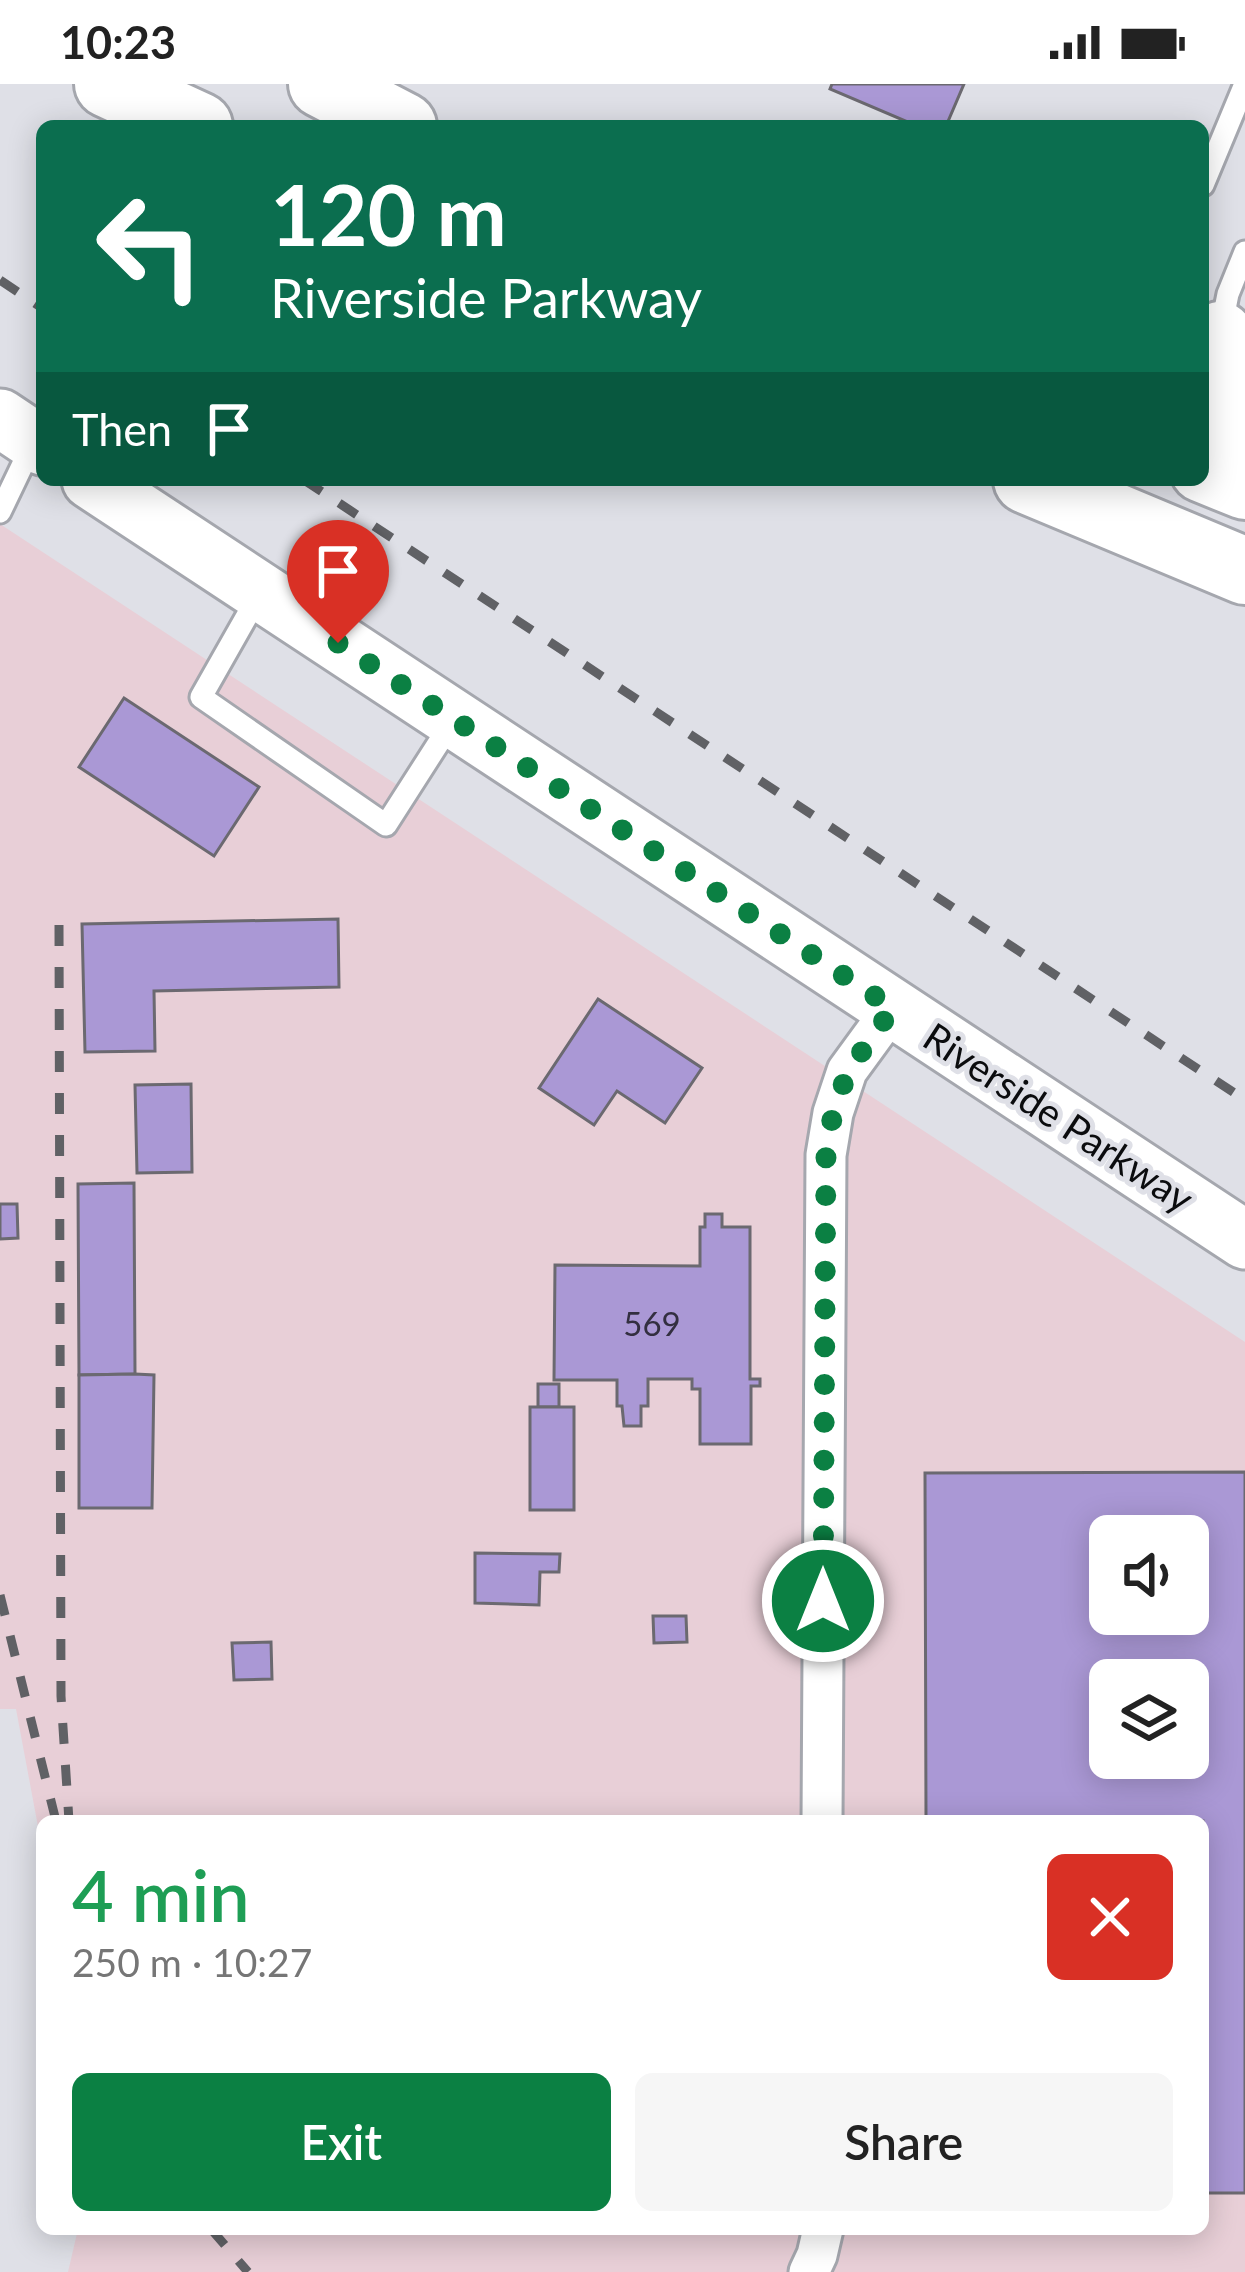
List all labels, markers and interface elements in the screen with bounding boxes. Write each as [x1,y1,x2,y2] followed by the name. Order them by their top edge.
[60,15,176,69] text: 10:23
[270,163,507,264] text: 120 m
[72,168,228,324] icon: left
[270,265,702,330] text: Riverside Parkway
[196,396,262,462] icon: arrive
[72,402,172,456] text: Then
[287,520,389,643] pin
[305,538,371,604] icon: arrive
[916,1013,1202,1221] street label: Riverside Parkway
[623,1303,681,1343] house number: 569
[1089,1515,1209,1779] map controls
[1089,1515,1209,1635] button: sound
[760,1538,886,1664] position arrow
[1089,1659,1209,1779] button: layers
[72,1851,250,1937] text: 4 min
[1047,1854,1173,1980] button: close
[72,1939,312,1985] text: 250 m · 10:27
[72,2073,611,2211] button: Exit
[635,2073,1173,2211] button: Share

